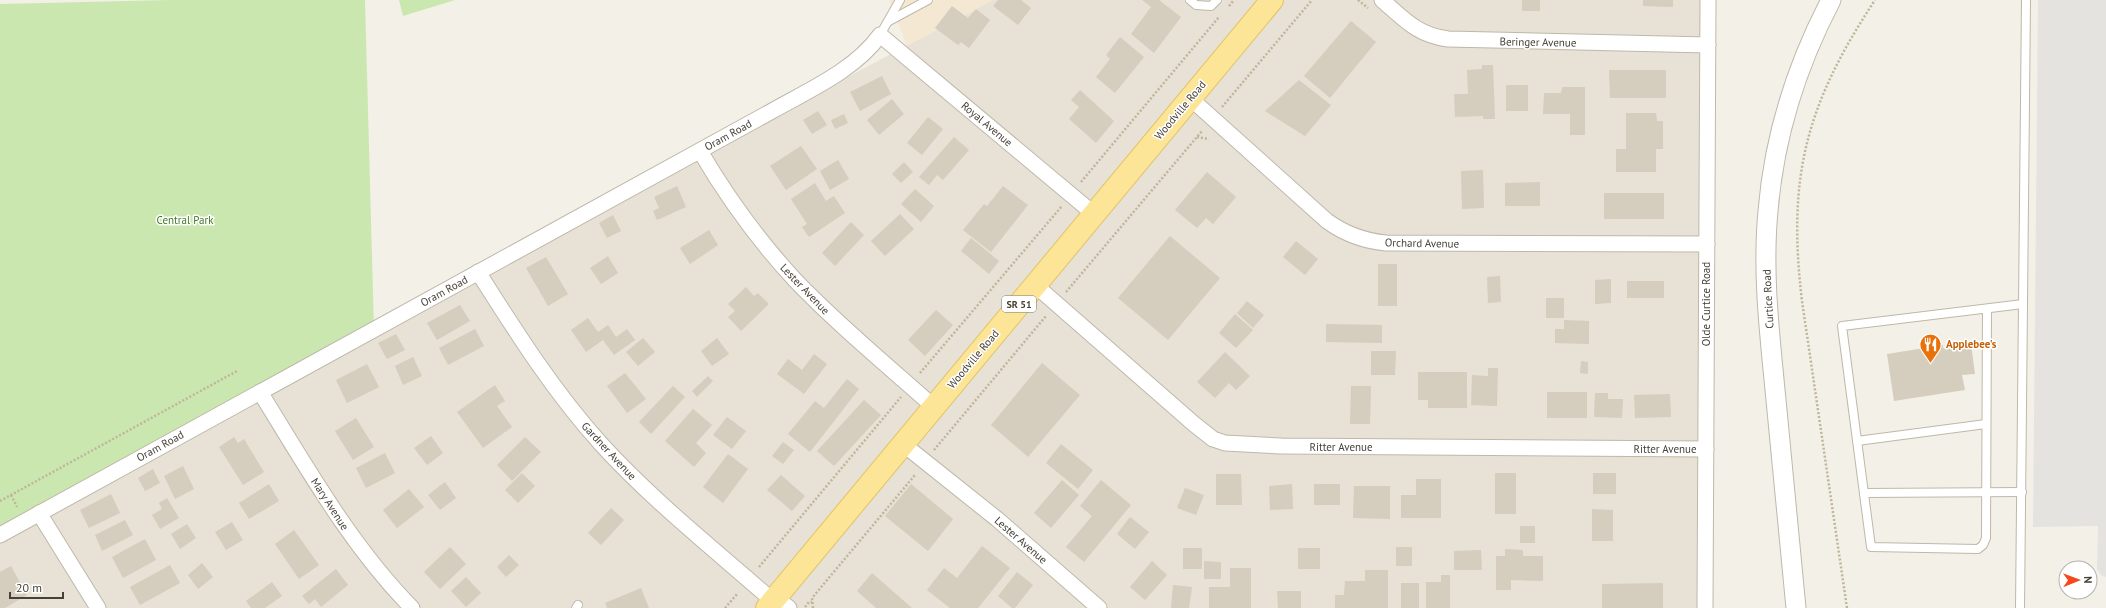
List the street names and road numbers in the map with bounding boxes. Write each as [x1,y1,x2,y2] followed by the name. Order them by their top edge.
[1499,34,1577,50] street label: Beringer Avenue
[1151,78,1209,142] street label: Woodville Road
[959,99,1016,150] street label: Royal Avenue
[702,116,754,154] street label: Oram Road
[1385,235,1460,251] street label: Orchard Avenue
[777,261,833,318] street label: Lester Avenue
[1699,262,1713,346] street label: Olde Curtice Road
[1759,269,1777,329] street label: Curtice Road
[418,272,470,310] street label: Oram Road
[1002,296,1036,312] road number: SR 51
[944,327,1002,391] street label: Woodville Road
[579,419,640,483] street label: Gardner Avenue
[134,427,186,465] street label: Oram Road
[1309,440,1373,454] street label: Ritter Avenue
[1633,442,1697,456] street label: Ritter Avenue
[308,475,352,533] street label: Mary Avenue
[992,513,1050,567] street label: Lester Avenue

